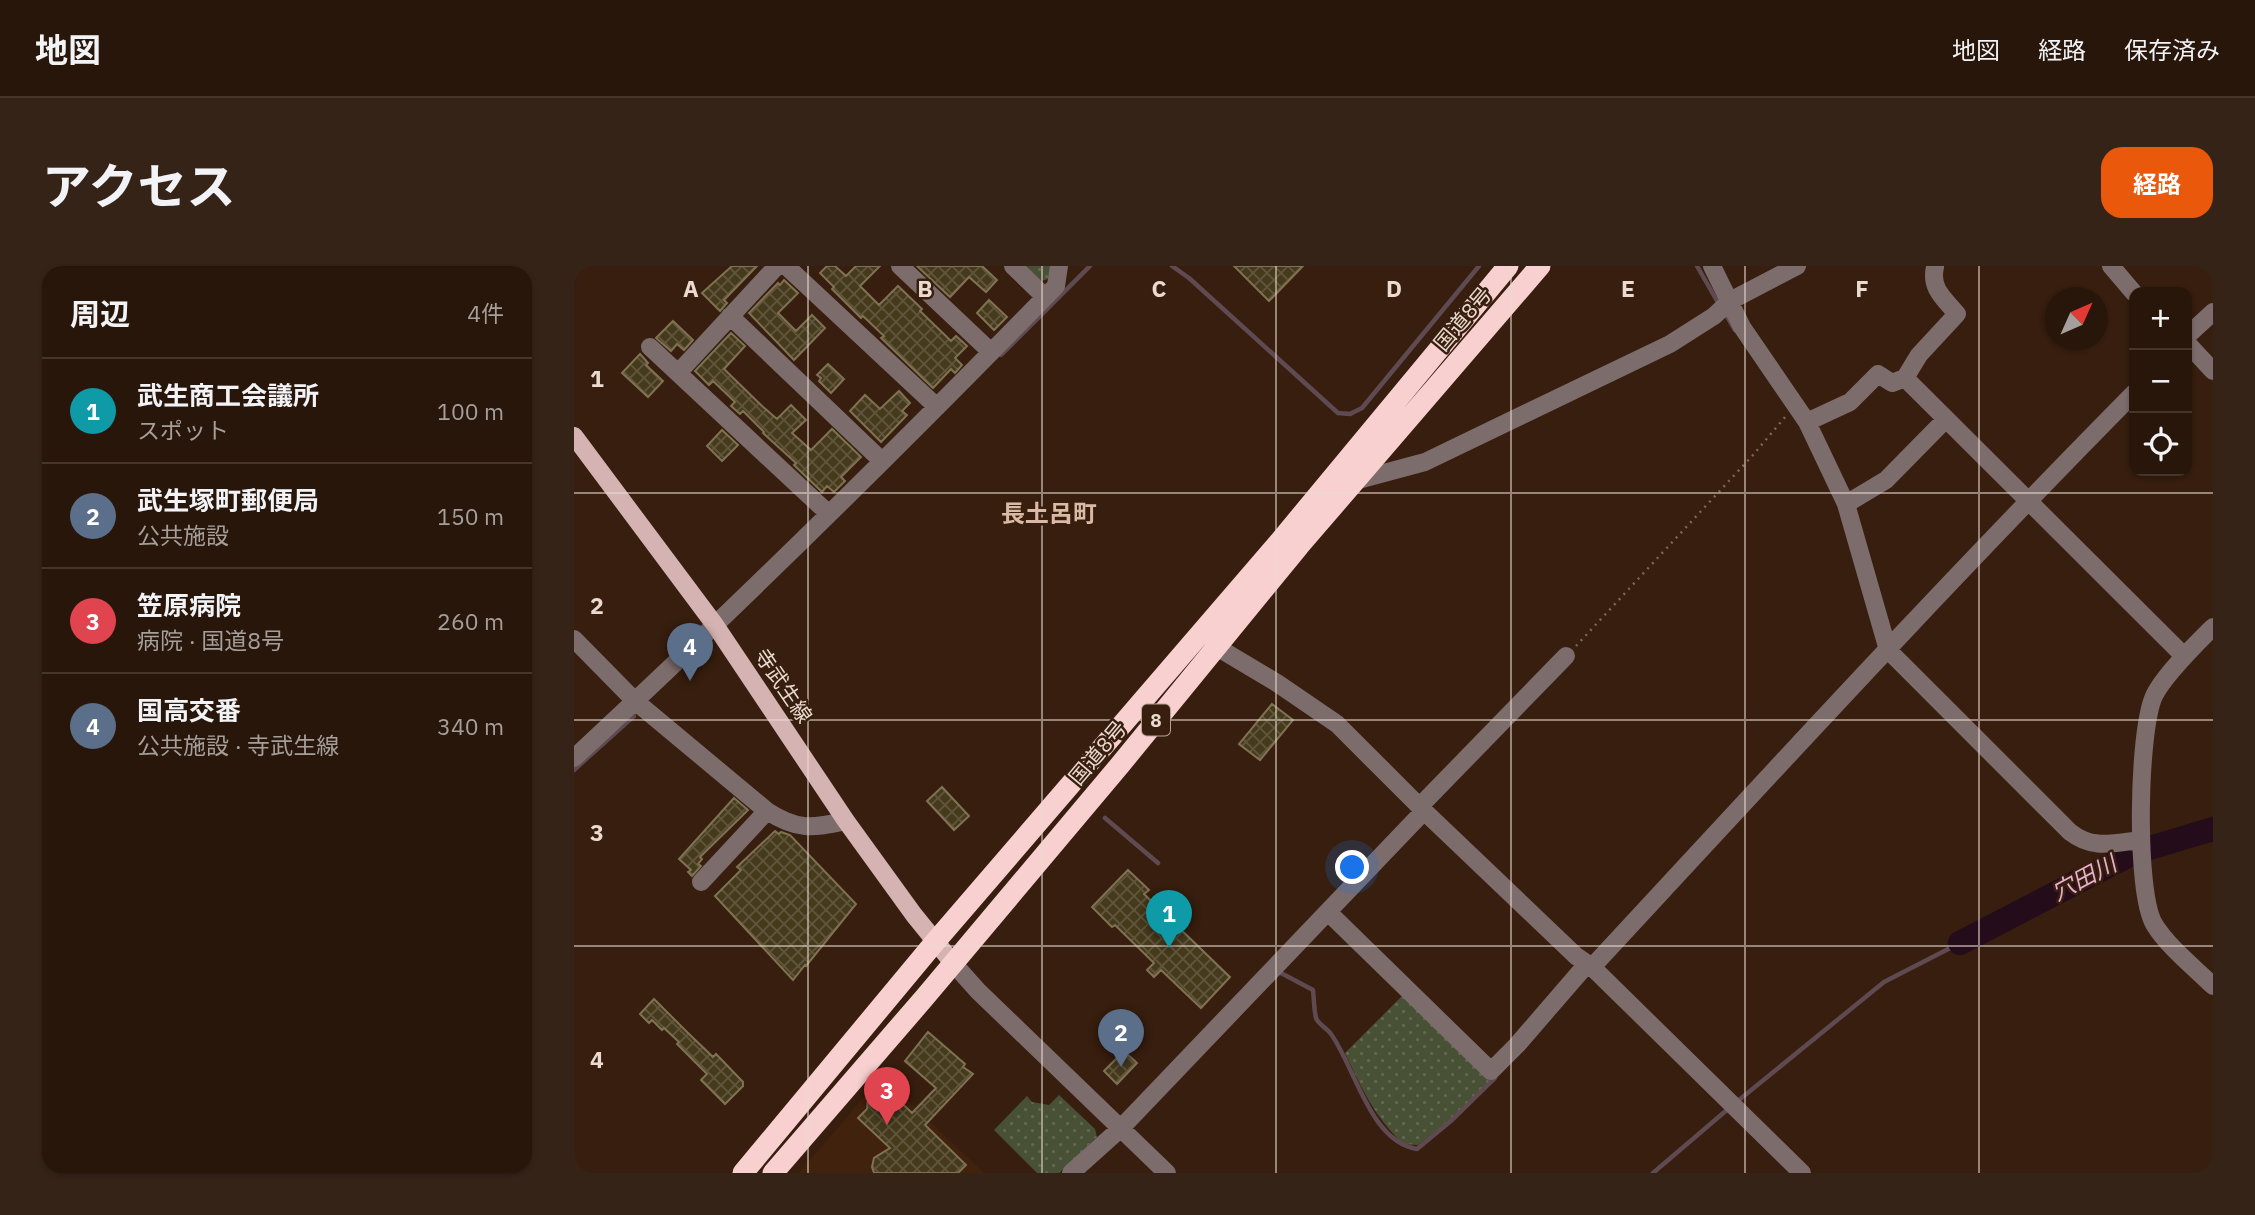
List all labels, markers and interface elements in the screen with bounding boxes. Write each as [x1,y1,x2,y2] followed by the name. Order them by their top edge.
[35,28,101,71] text: 地図
[1952,34,2000,66] text: 地図
[2038,34,2086,66] text: 経路
[2124,34,2220,66] text: 保存済み
[2101,147,2213,218] button: 経路
[42,154,236,217] text: アクセス
[683,273,699,303] text: A
[917,273,933,303] text: B
[1152,273,1167,303] text: C
[1386,273,1402,303] text: D
[1621,273,1635,303] text: E
[1855,273,1869,303] text: F
[1427,280,1497,356] street label: 国道8号
[2045,287,2108,350] north arrow
[2129,287,2192,476] map controls
[2129,287,2192,350] button: +
[70,294,130,333] text: 周辺
[467,298,504,328] text: 4件
[2129,350,2192,413] button: −
[590,363,604,393] text: 1
[137,378,319,412] text: 武生商工会議所
[86,396,100,426] text: 1
[437,396,504,426] text: 100 m
[2129,413,2192,476] button: locate
[137,415,229,445] text: スポット
[137,483,319,517] text: 武生塚町郵便局
[1001,497,1097,529] district label: 長土呂町
[86,501,100,531] text: 2
[437,501,504,531] text: 150 m
[137,520,229,550] text: 公共施設
[137,588,241,622] text: 笠原病院
[590,590,604,620] text: 2
[86,606,100,636] text: 3
[437,606,504,636] text: 260 m
[667,623,713,681] pin: 4
[137,625,284,655] text: 病院 · 国道8号
[749,643,819,728] street label: 寺武生線
[137,693,241,727] text: 国高交番
[1142,704,1170,736] road number: 8
[86,711,100,741] text: 4
[437,711,504,741] text: 340 m
[1062,714,1132,790] street label: 国道8号
[137,730,339,760] text: 公共施設 · 寺武生線
[590,817,604,847] text: 3
[2046,846,2124,907] water label: 穴田川
[1335,850,1369,884] your location
[1146,890,1192,948] pin: 1
[1098,1009,1144,1067] pin: 2
[590,1044,604,1074] text: 4
[864,1067,910,1125] pin: 3

